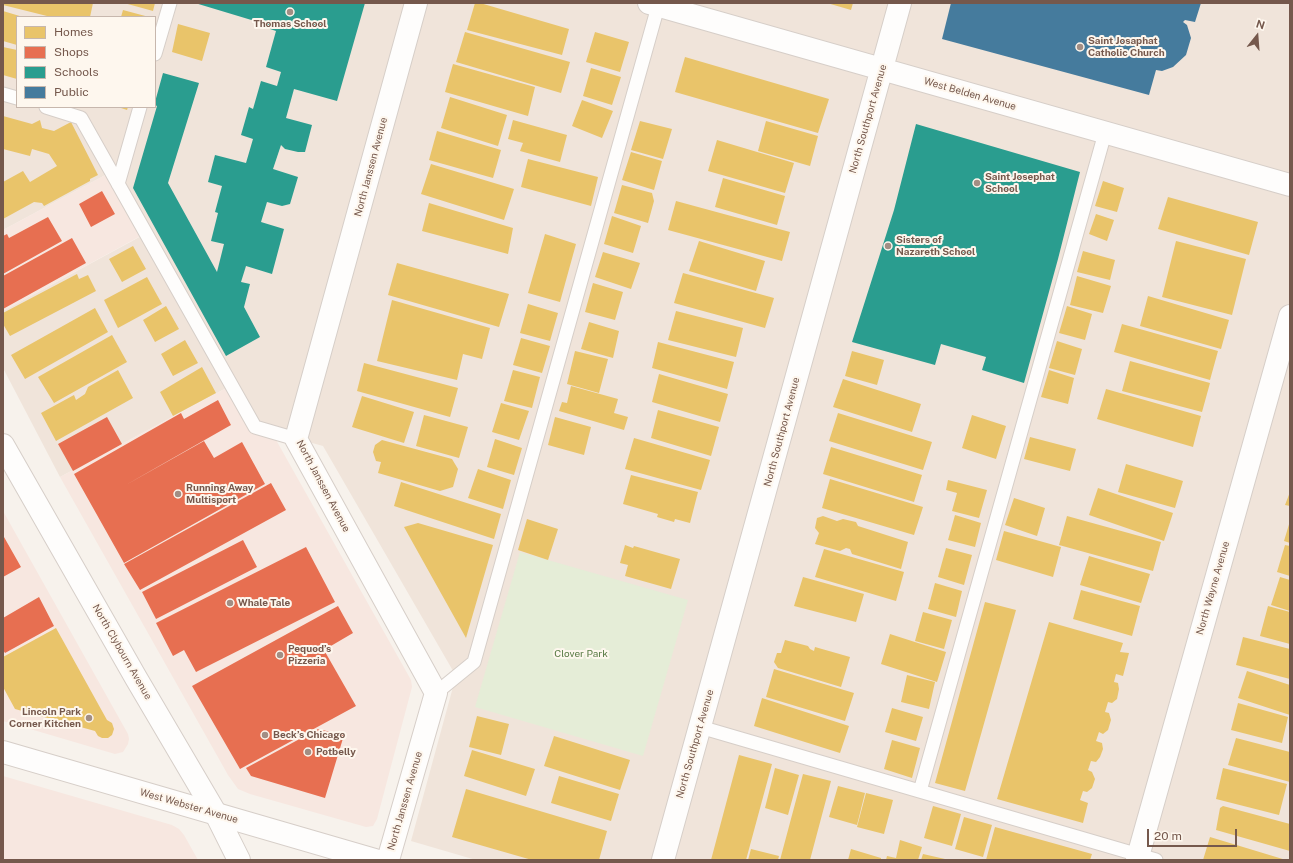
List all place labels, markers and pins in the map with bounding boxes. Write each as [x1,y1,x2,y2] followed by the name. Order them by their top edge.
[285,7,295,17] marker: Thomas School
[254,18,326,30] place label: Thomas School
[1088,35,1165,58] place label: Saint Josaphat Catholic Church
[1075,42,1085,52] marker: Saint Josaphat Catholic Church
[985,171,1055,194] place label: Saint Josephat School
[972,178,982,188] marker: Saint Josephat School
[896,234,975,258] place label: Sisters of Nazareth School
[883,241,893,251] marker: Sisters of Nazareth School
[186,482,253,506] place label: Running Away Multisport
[173,489,183,499] marker: Running Away Multisport
[238,597,290,609] place label: Whale Tale
[225,598,235,608] marker: Whale Tale
[288,643,331,666] place label: Pequod’s Pizzeria
[275,650,285,660] marker: Pequod’s Pizzeria
[9,706,81,730] place label: Lincoln Park Corner Kitchen
[84,713,94,723] marker: Lincoln Park Corner Kitchen
[273,729,345,741] place label: Beck’s Chicago
[260,730,270,740] marker: Beck’s Chicago
[316,746,356,758] place label: Potbelly
[303,747,313,757] marker: Potbelly

